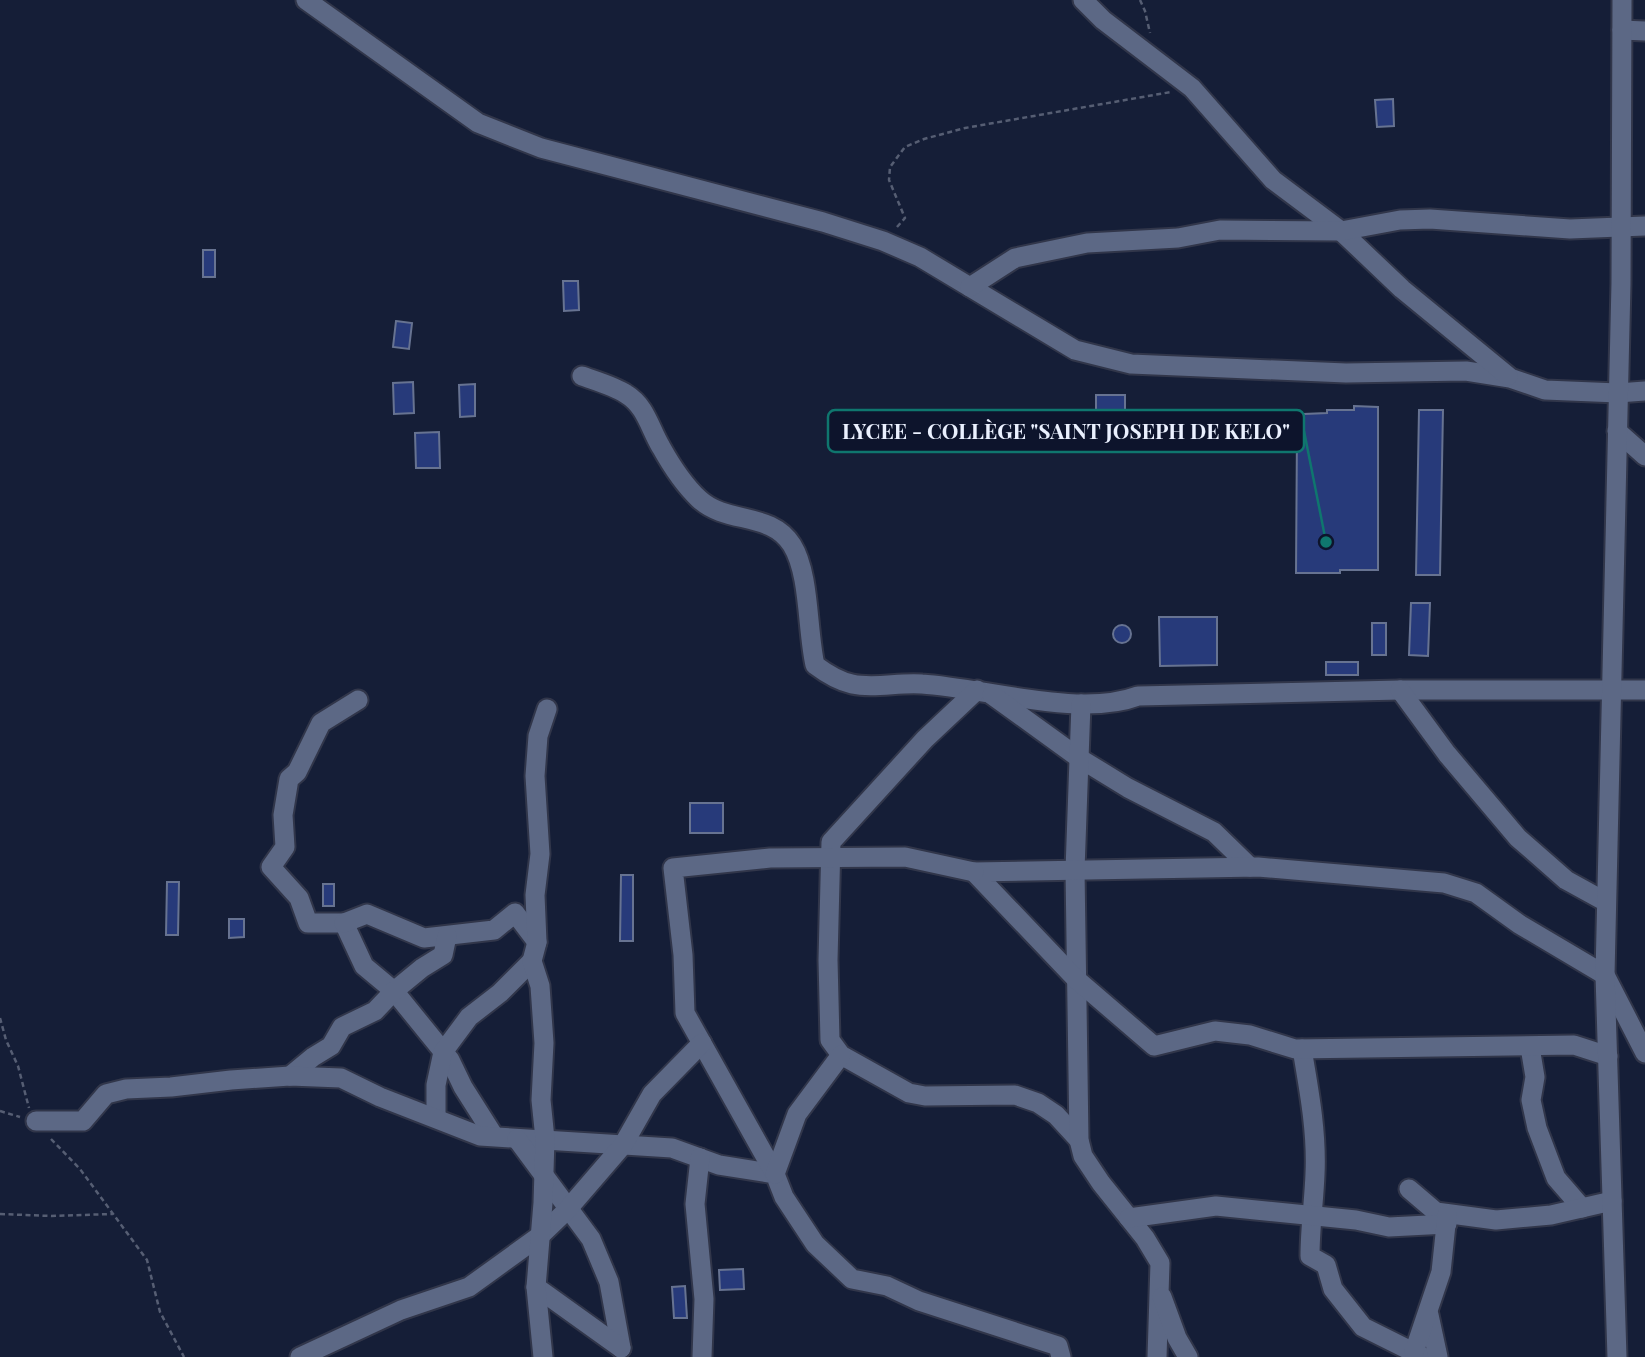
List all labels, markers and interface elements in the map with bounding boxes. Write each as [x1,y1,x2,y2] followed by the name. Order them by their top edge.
[828,410,1304,452] callout: LYCEE - COLLÈGE "SAINT JOSEPH DE KELO"
[842,416,1290,444] text: LYCEE - COLLÈGE "SAINT JOSEPH DE KELO"

